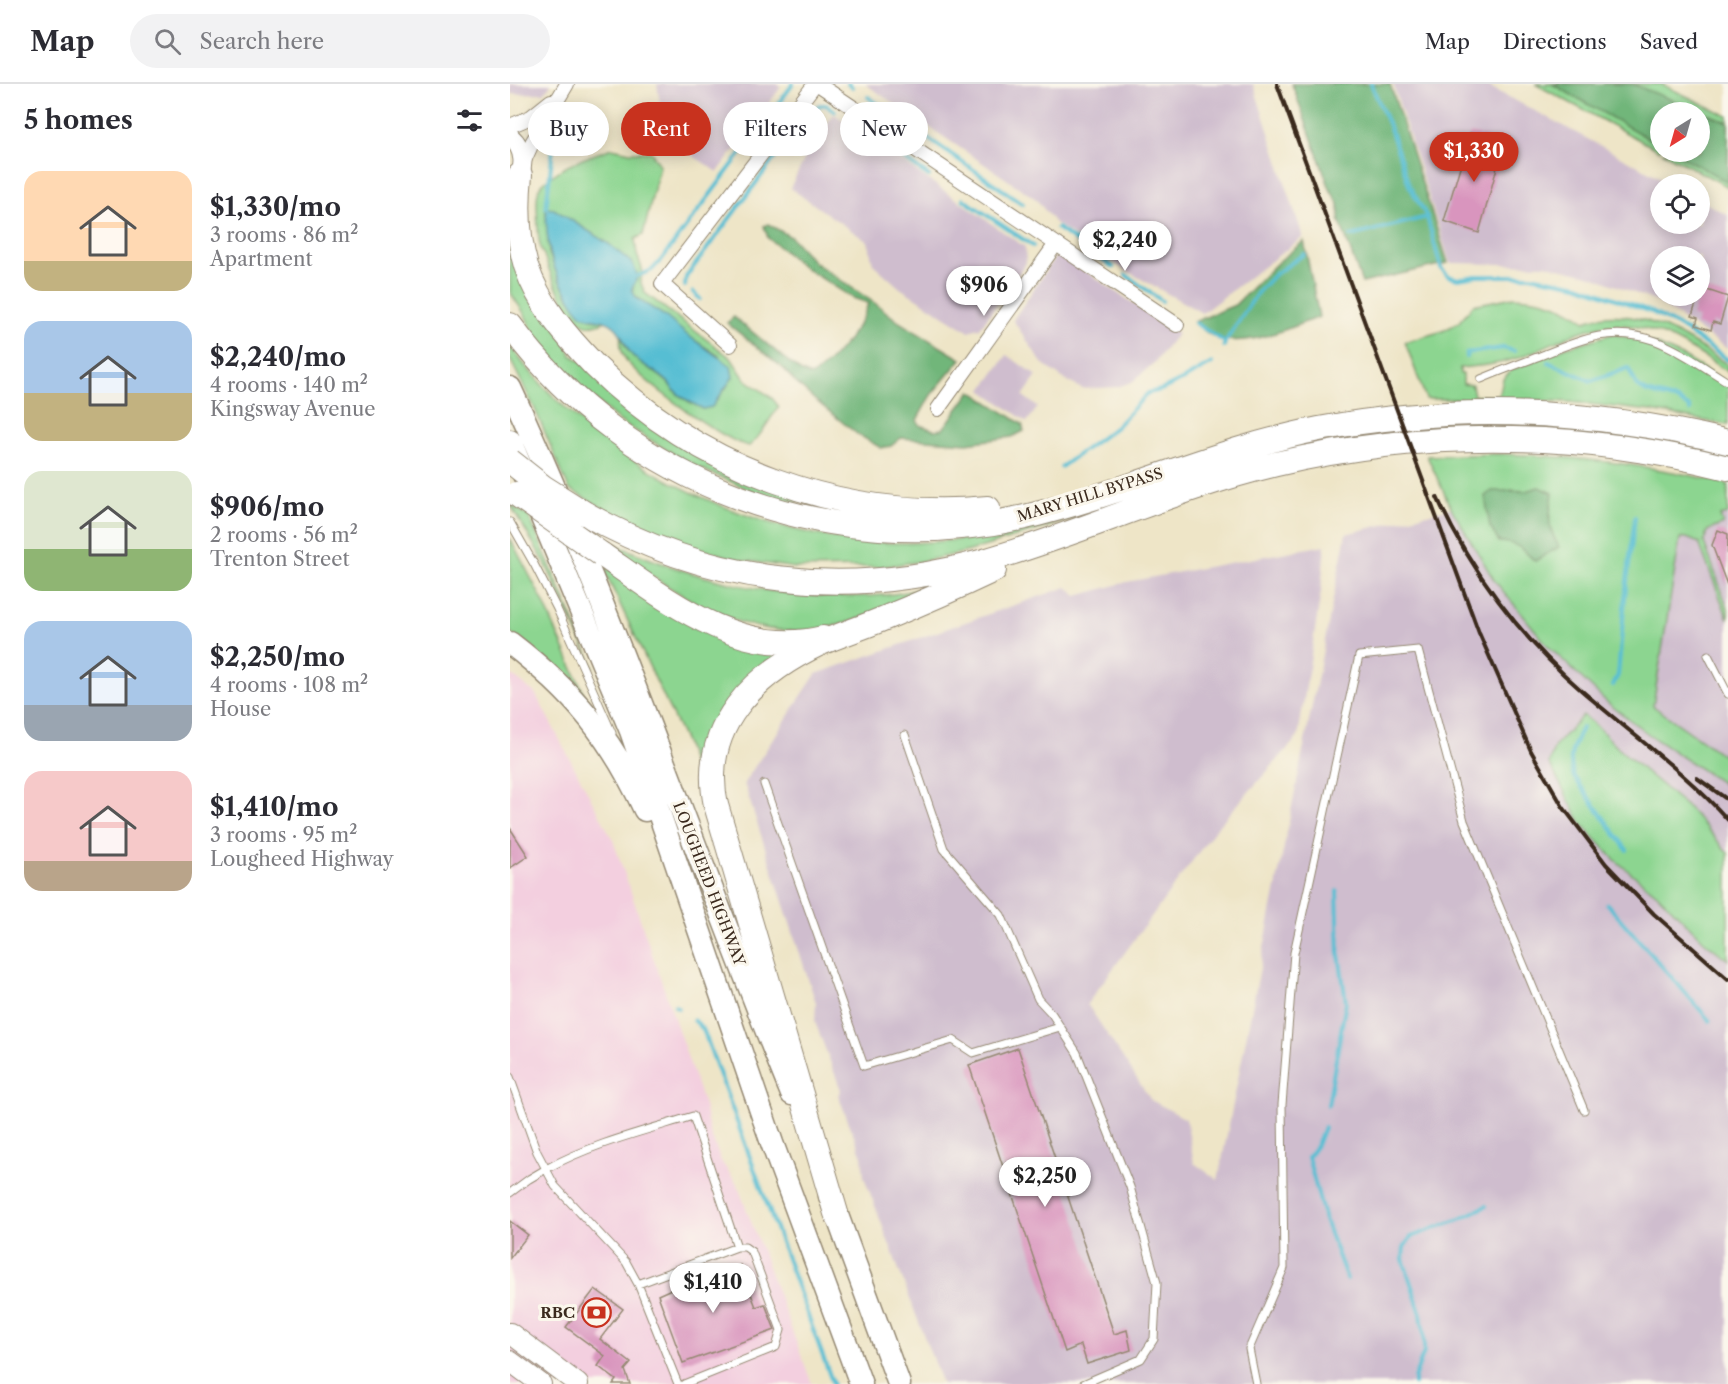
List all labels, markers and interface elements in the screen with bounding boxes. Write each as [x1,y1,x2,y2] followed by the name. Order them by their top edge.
[130,14,550,68] search box
[30,24,94,58] text: Map
[151,25,184,58] icon: search
[199,28,324,55] text: Search here
[1425,29,1470,54] text: Map
[1503,29,1607,54] text: Directions
[1640,29,1698,54] text: Saved
[528,102,609,156] chip: Buy
[621,102,711,156] chip: Rent
[723,102,828,156] chip: Filters
[840,102,928,156] chip: New
[1650,102,1710,162] north arrow
[1650,102,1710,306] map controls
[24,104,133,136] text: 5 homes
[453,104,486,137] icon: filters
[1425,132,1523,183] pin: $1,330
[1443,139,1505,163] text: $1,330
[1650,174,1710,234] button: locate
[210,191,341,223] text: $1,330/mo
[72,195,144,267] icon: home
[1076,221,1174,272] pin: $2,240
[210,223,358,247] text: 3 rooms · 86 m²
[1093,228,1157,252] text: $2,240
[1650,246,1710,306] button: layers
[210,247,313,271] text: Apartment
[948,266,1020,317] pin: $906
[960,273,1008,297] text: $906
[210,341,346,373] text: $2,240/mo
[72,345,144,417] icon: home
[210,373,368,397] text: 4 rooms · 140 m²
[210,397,375,421] text: Kingsway Avenue
[1015,463,1165,526] street label: MARY HILL BYPASS
[210,491,324,523] text: $906/mo
[72,495,144,567] icon: home
[210,523,358,547] text: 2 rooms · 56 m²
[210,547,350,571] text: Trenton Street
[210,641,345,673] text: $2,250/mo
[72,645,144,717] icon: home
[210,673,368,697] text: 4 rooms · 108 m²
[210,697,271,721] text: House
[210,791,339,823] text: $1,410/mo
[72,795,144,867] icon: home
[669,799,750,969] street label: LOUGHEED HIGHWAY
[210,823,357,847] text: 3 rooms · 95 m²
[210,847,394,871] text: Lougheed Highway
[996,1157,1094,1208] pin: $2,250
[1013,1164,1077,1188] text: $2,250
[664,1263,762,1314] pin: $1,410
[683,1270,743,1294] text: $1,410
[580,1297,612,1329] bank icon: RBC
[540,1303,575,1322] place label: RBC

